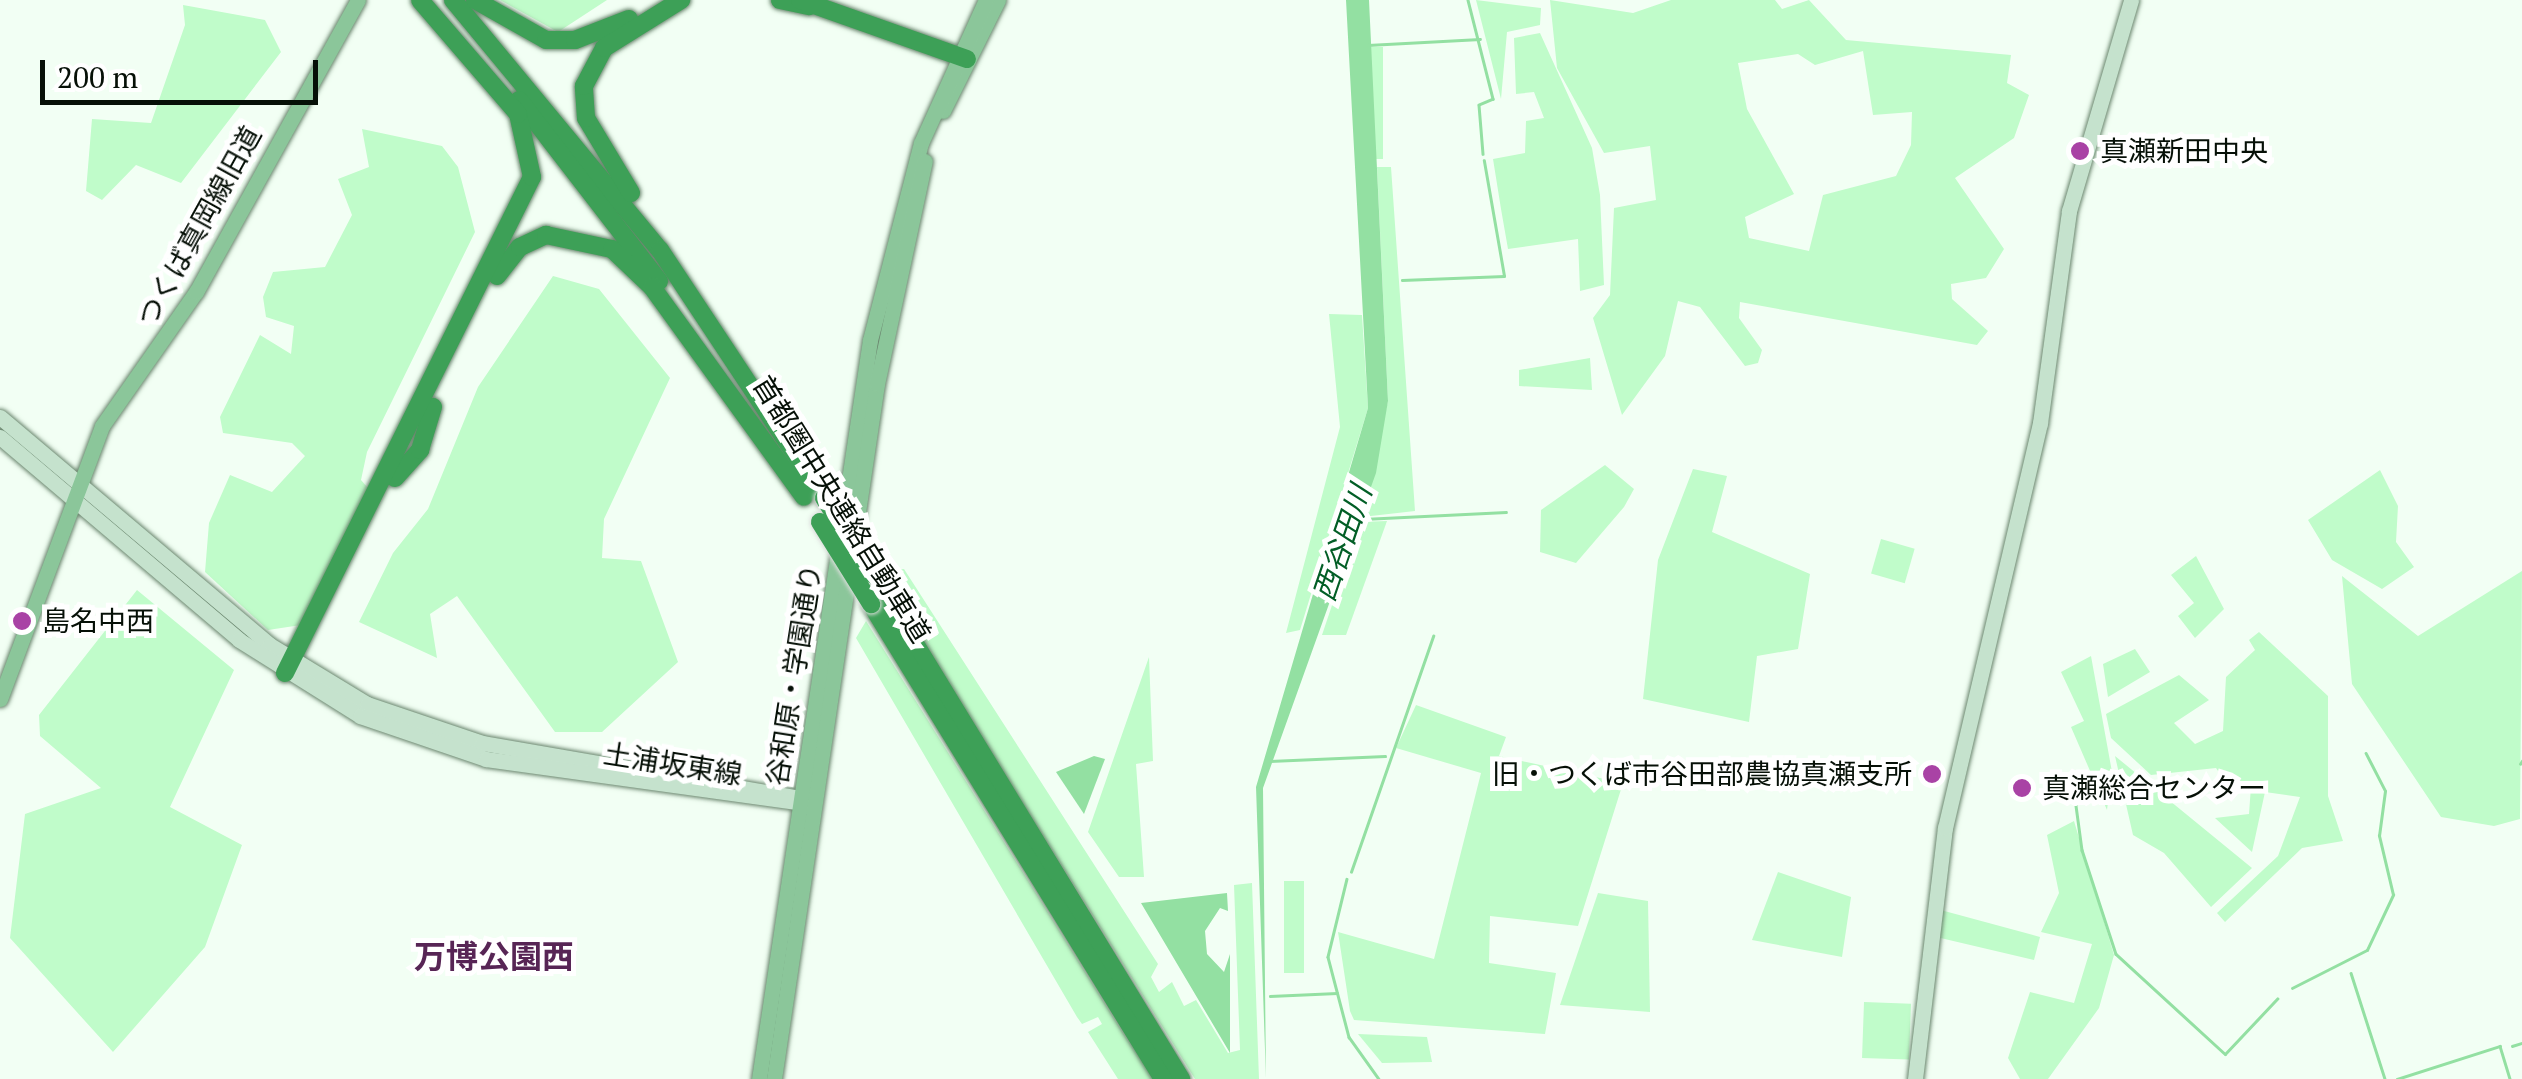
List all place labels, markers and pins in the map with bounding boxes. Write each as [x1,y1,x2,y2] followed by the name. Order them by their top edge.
[2100,134,2268,168] place label: 真瀬新田中央
[2069,140,2091,162] marker: 真瀬新田中央
[42,604,154,638] place label: 島名中西
[11,610,33,632] marker: 島名中西
[1492,757,1912,791] place label: 旧・つくば市谷田部農協真瀬支所
[1921,763,1943,785] marker: 旧・つくば市谷田部農協真瀬支所
[2042,771,2266,805] place label: 真瀬総合センター
[2011,777,2033,799] marker: 真瀬総合センター

